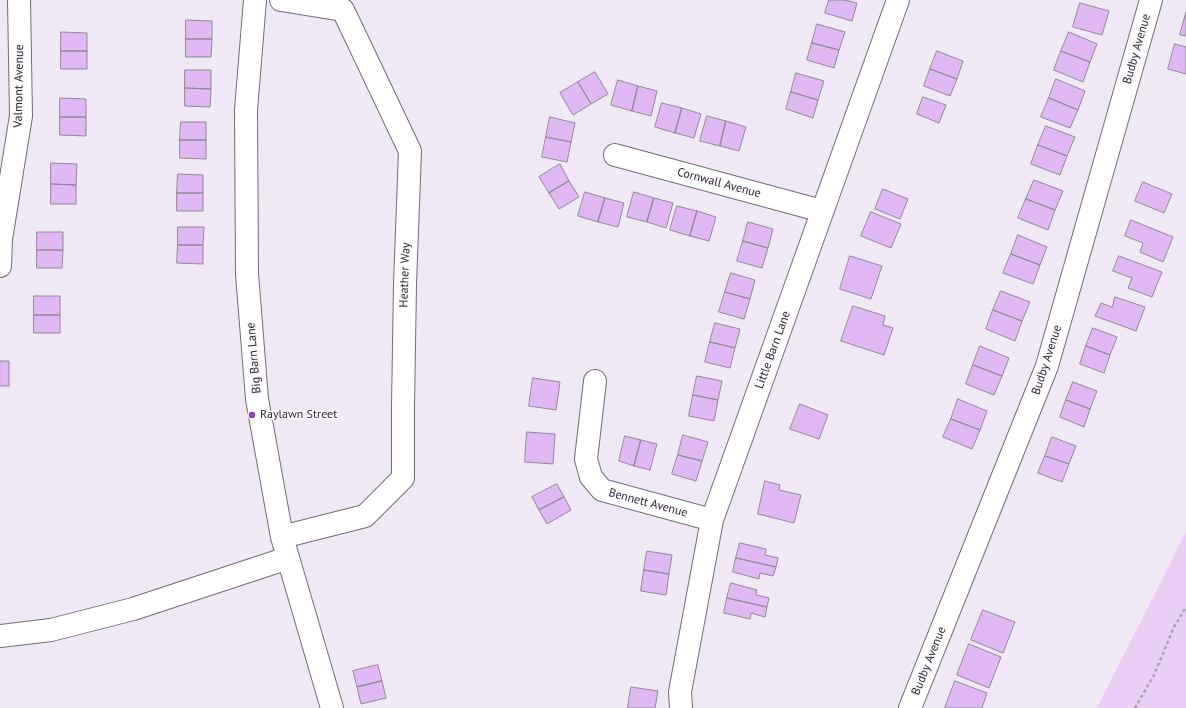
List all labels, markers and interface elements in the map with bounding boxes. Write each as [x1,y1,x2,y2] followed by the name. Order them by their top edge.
[1120,12,1154,86] street label: Budby Avenue
[11,44,27,128] street label: Valmont Avenue
[676,165,762,201] street label: Cornwall Avenue
[397,242,413,308] street label: Heather Way
[752,309,794,391] street label: Little Barn Lane
[244,322,264,394] street label: Big Barn Lane
[1029,323,1065,397] street label: Budby Avenue
[260,408,337,422] place label: Raylawn Street
[247,410,257,420] marker: Raylawn Street
[607,486,689,520] street label: Bennett Avenue
[909,625,949,697] street label: Budby Avenue

